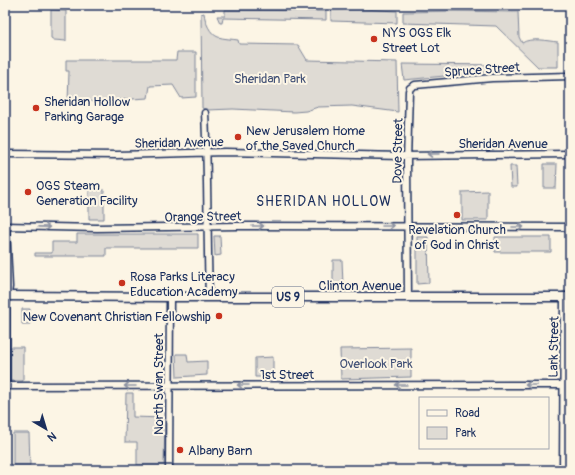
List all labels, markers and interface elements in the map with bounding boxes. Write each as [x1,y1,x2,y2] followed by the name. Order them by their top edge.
[382,25,452,56] place label: NYS OGS Elk Street Lot
[369,34,379,44] marker: NYS OGS Elk Street Lot
[444,59,521,81] street label: Spruce Street
[234,71,307,87] park label: Sheridan Park
[44,94,130,125] place label: Sheridan Hollow Parking Garage
[31,103,41,113] marker: Sheridan Hollow Parking Garage
[389,117,407,184] street label: Dove Street
[246,123,366,154] place label: New Jerusalem Home of the Saved Church
[233,132,243,142] marker: New Jerusalem Home of the Saved Church
[134,134,224,152] street label: Sheridan Avenue
[458,136,548,152] street label: Sheridan Avenue
[427,151,440,158] one-way arrow
[36,178,138,209] place label: OGS Steam Generation Facility
[23,187,33,197] marker: OGS Steam Generation Facility
[256,193,392,210] district label: SHERIDAN HOLLOW
[164,208,242,226] street label: Orange Street
[452,210,462,220] marker: Revelation Church of God in Christ
[251,222,264,230] one-way arrow
[381,222,394,230] one-way arrow
[408,222,506,253] place label: Revelation Church of God in Christ
[37,223,50,231] one-way arrow
[511,223,524,231] one-way arrow
[130,269,238,300] place label: Rosa Parks Literacy Education Academy
[117,278,127,288] marker: Rosa Parks Literacy Education Academy
[319,278,402,294] street label: Clinton Avenue
[272,287,304,307] road number: US 9
[22,309,211,325] place label: New Covenant Christian Fellowship
[214,311,224,321] marker: New Covenant Christian Fellowship
[545,315,563,378] street label: Lark Street
[151,332,167,435] street label: North Swan Street
[339,356,413,372] park label: Overlook Park
[260,367,315,383] street label: 1st Street
[237,381,250,389] one-way arrow
[395,381,408,389] one-way arrow
[525,381,538,389] one-way arrow
[124,382,137,390] one-way arrow
[419,397,549,449] legend
[455,406,480,421] text: Road
[26,409,66,449] north arrow
[455,426,476,441] text: Park
[44,429,59,444] text: N
[188,443,252,459] place label: Albany Barn
[175,445,185,455] marker: Albany Barn

